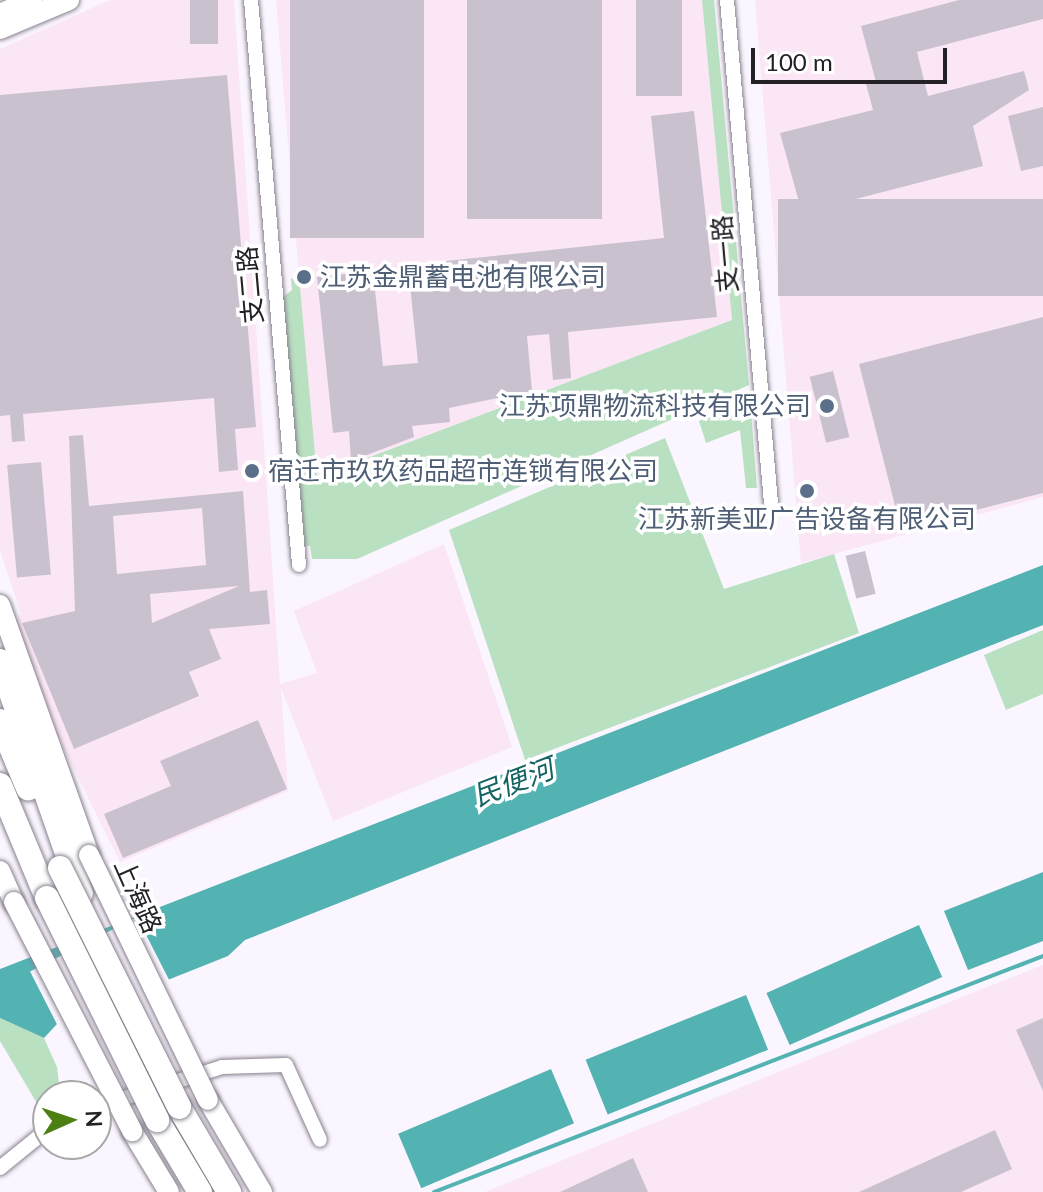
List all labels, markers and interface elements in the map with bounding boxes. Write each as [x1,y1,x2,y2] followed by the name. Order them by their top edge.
[755,32,951,82] scale bar
[765,47,833,76] text: 100 m
[706,214,744,294] street label: 支一路
[231,245,269,325] street label: 支二路
[320,261,606,293] place label: 江苏金鼎蓄电池有限公司
[295,268,313,286] marker: 江苏金鼎蓄电池有限公司
[499,390,811,422] place label: 江苏项鼎物流科技有限公司
[818,397,836,415] marker: 江苏项鼎物流科技有限公司
[268,455,658,487] place label: 宿迁市玖玖药品超市连锁有限公司
[243,462,261,480] marker: 宿迁市玖玖药品超市连锁有限公司
[798,482,816,500] marker: 江苏新美亚广告设备有限公司
[638,503,976,535] place label: 江苏新美亚广告设备有限公司
[468,750,558,812] water label: 民便河
[108,854,168,938] street label: 上海路
[32,1080,112,1160] north arrow
[81,1110,108,1128] text: N

